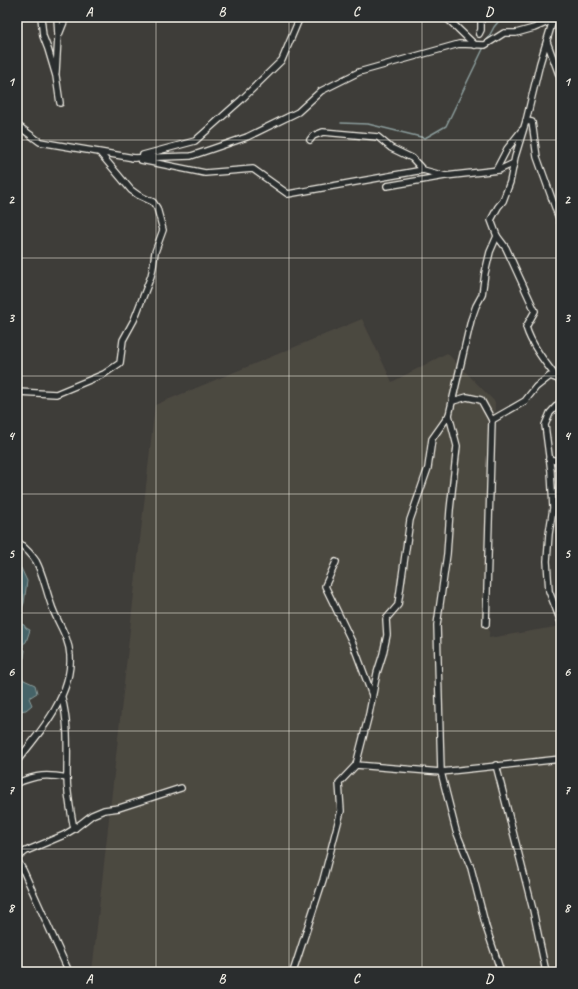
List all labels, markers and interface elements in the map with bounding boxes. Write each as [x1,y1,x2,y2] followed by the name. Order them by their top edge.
[86,4,94,20] text: A
[219,4,227,20] text: B
[353,4,361,20] text: C
[485,4,494,20] text: D
[8,74,16,90] text: 1
[564,74,572,90] text: 1
[8,192,15,208] text: 2
[564,192,571,208] text: 2
[8,310,15,326] text: 3
[564,310,571,326] text: 3
[8,428,16,444] text: 4
[564,428,572,444] text: 4
[8,546,15,562] text: 5
[564,546,571,562] text: 5
[8,664,15,680] text: 6
[564,664,571,680] text: 6
[8,782,15,798] text: 7
[564,782,571,798] text: 7
[8,900,16,916] text: 8
[564,900,572,916] text: 8
[86,971,94,987] text: A
[219,971,227,987] text: B
[353,971,361,987] text: C
[485,971,494,987] text: D

